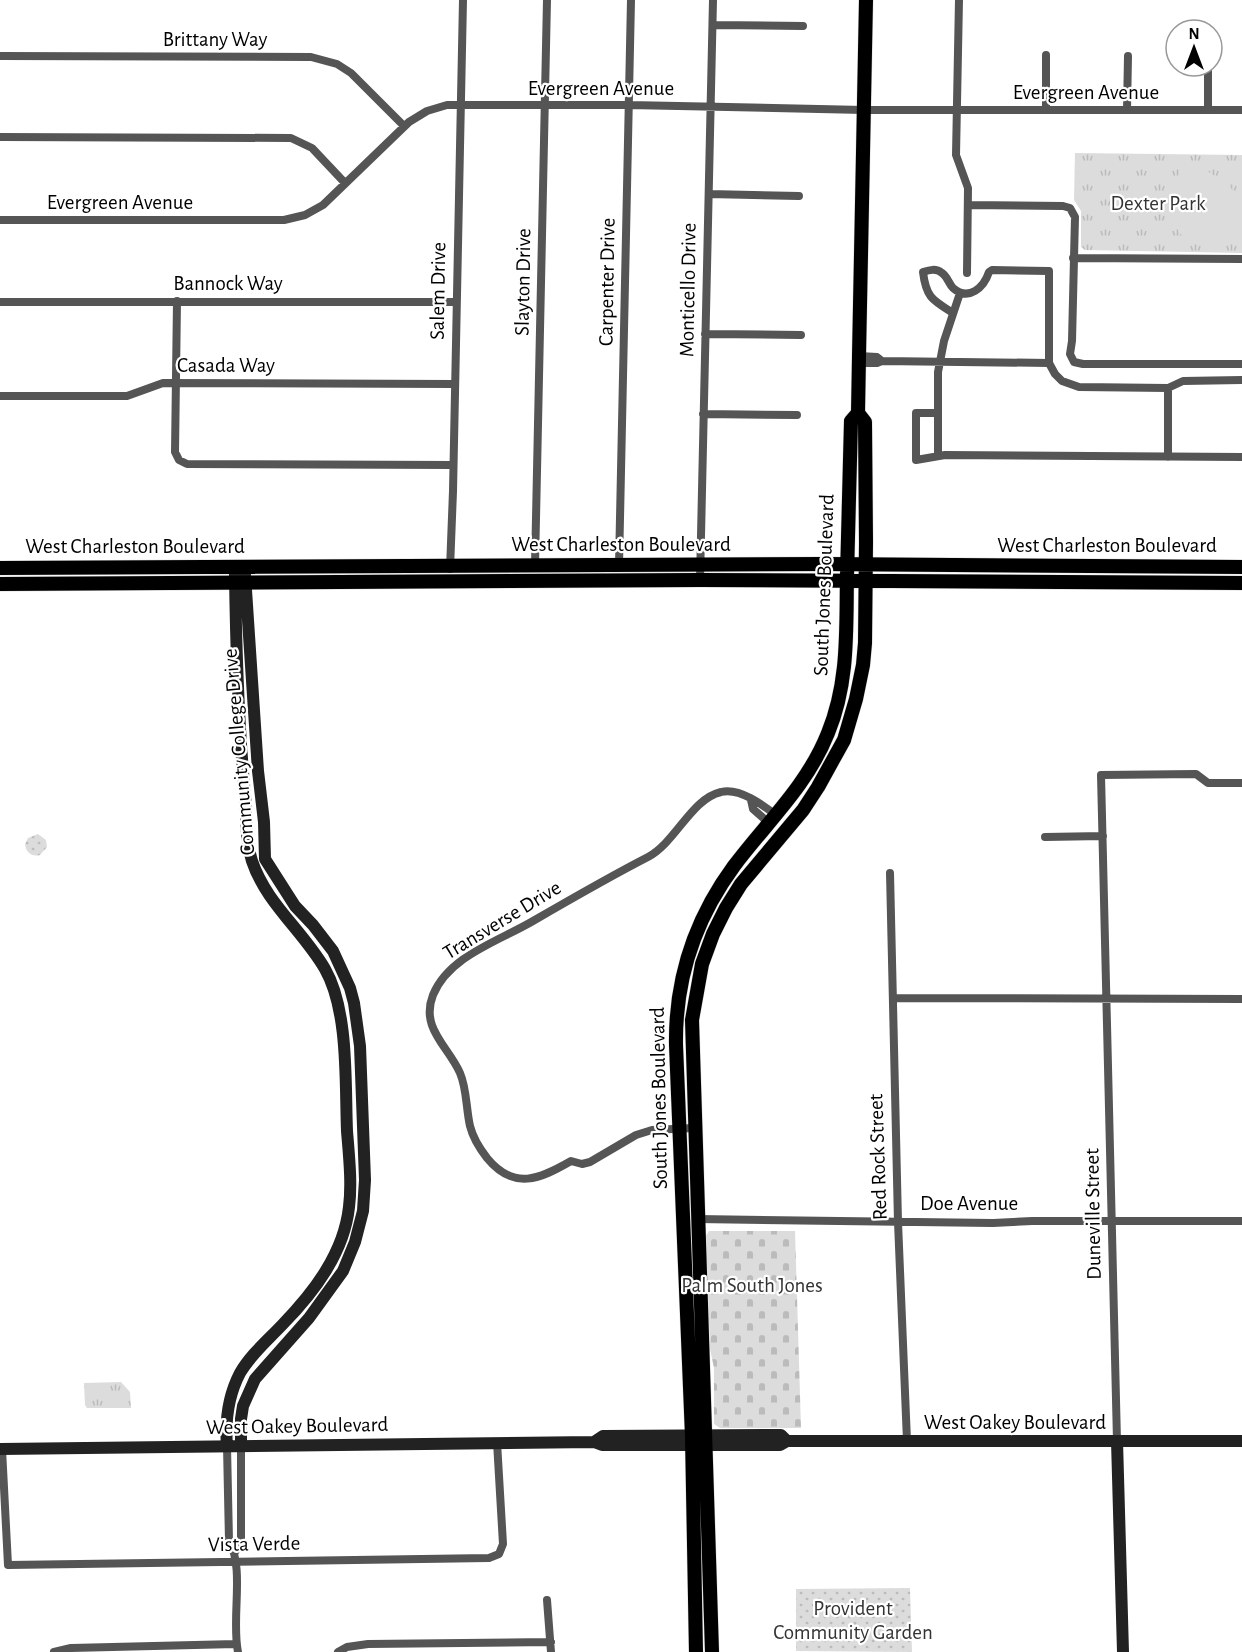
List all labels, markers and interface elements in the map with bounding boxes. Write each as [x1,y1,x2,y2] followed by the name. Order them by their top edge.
[1164,18,1224,78] north arrow
[1188,26,1200,42] text: N
[163,29,267,50] street label: Brittany Way
[528,78,674,99] street label: Evergreen Avenue
[1013,82,1159,103] street label: Evergreen Avenue
[47,192,193,213] street label: Evergreen Avenue
[1111,193,1206,214] park label: Dexter Park
[595,218,619,346] street label: Carpenter Drive
[676,223,700,357] street label: Monticello Drive
[512,228,534,336] street label: Slayton Drive
[427,242,449,340] street label: Salem Drive
[173,273,283,294] street label: Bannock Way
[177,355,275,376] street label: Casada Way
[810,493,838,676] street label: South Jones Boulevard
[511,534,731,555] street label: West Charleston Boulevard
[997,535,1217,556] street label: West Charleston Boulevard
[25,536,245,557] street label: West Charleston Boulevard
[220,648,258,856] street label: Community College Drive
[439,877,565,963] street label: Transverse Drive
[647,1007,671,1189] street label: South Jones Boulevard
[865,1093,891,1221] street label: Red Rock Street
[1081,1148,1105,1280] street label: Duneville Street
[920,1193,1018,1214] street label: Doe Avenue
[681,1275,823,1296] park label: Palm South Jones
[924,1412,1106,1433] street label: West Oakey Boulevard
[206,1414,389,1438] street label: West Oakey Boulevard
[208,1533,300,1555] street label: Vista Verde
[773,1598,933,1643] park label: Provident Community Garden

